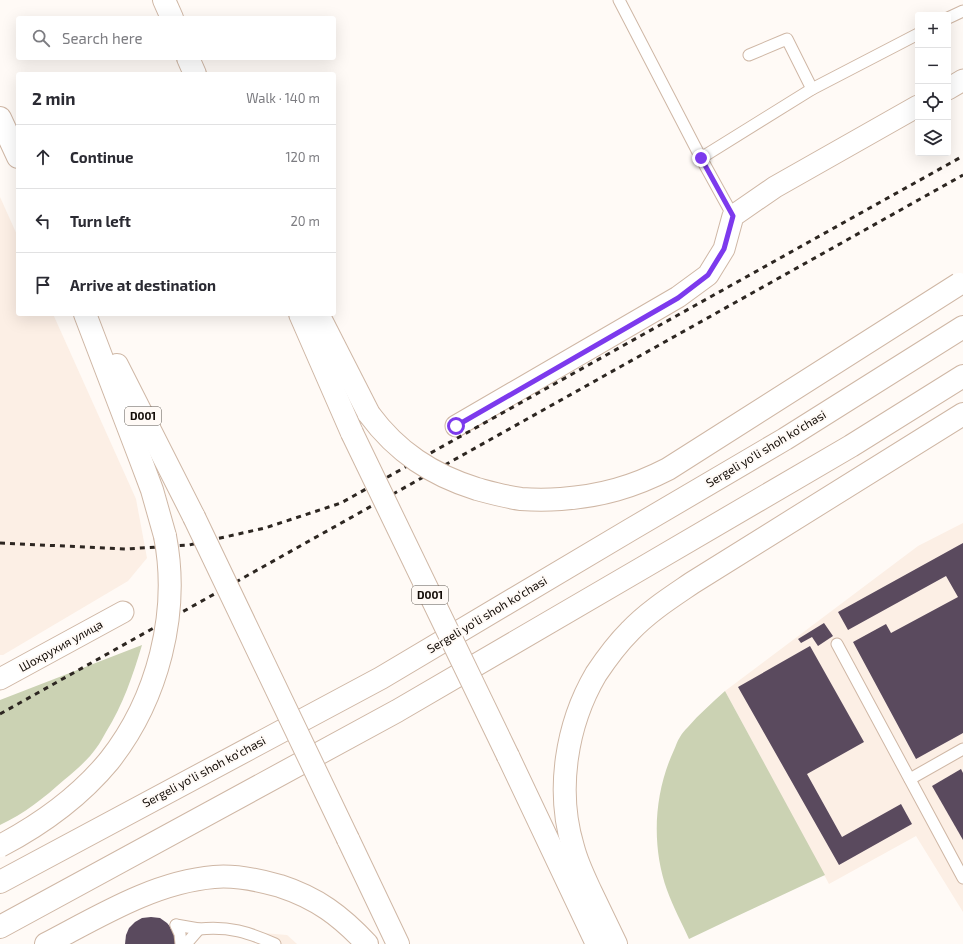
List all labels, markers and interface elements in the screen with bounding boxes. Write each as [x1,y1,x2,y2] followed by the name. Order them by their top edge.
[915,12,951,156] map controls
[915,12,951,48] button: +
[16,16,336,60] search box
[30,27,52,49] icon: search
[62,29,143,47] text: Search here
[915,48,951,84] button: −
[915,84,951,120] button: locate
[32,88,75,108] text: 2 min
[246,90,320,106] text: Walk · 140 m
[915,120,951,156] button: layers
[32,146,54,168] icon: ahead
[70,148,133,166] text: Continue
[285,149,320,165] text: 120 m
[692,149,710,167] route end
[32,210,54,232] icon: left
[70,212,131,230] text: Turn left
[291,213,320,229] text: 20 m
[32,274,54,296] icon: arrive
[70,276,216,294] text: Arrive at destination
[125,407,161,425] road number: D001
[703,407,828,490] street label: Sergeli yo‘li shoh ko‘chasi
[447,417,465,435] route start
[424,573,549,656] street label: Sergeli yo‘li shoh ko‘chasi
[412,586,448,604] road number: D001
[16,616,105,675] street label: Шохрухия улица
[140,733,267,810] street label: Sergeli yo‘li shoh ko‘chasi

